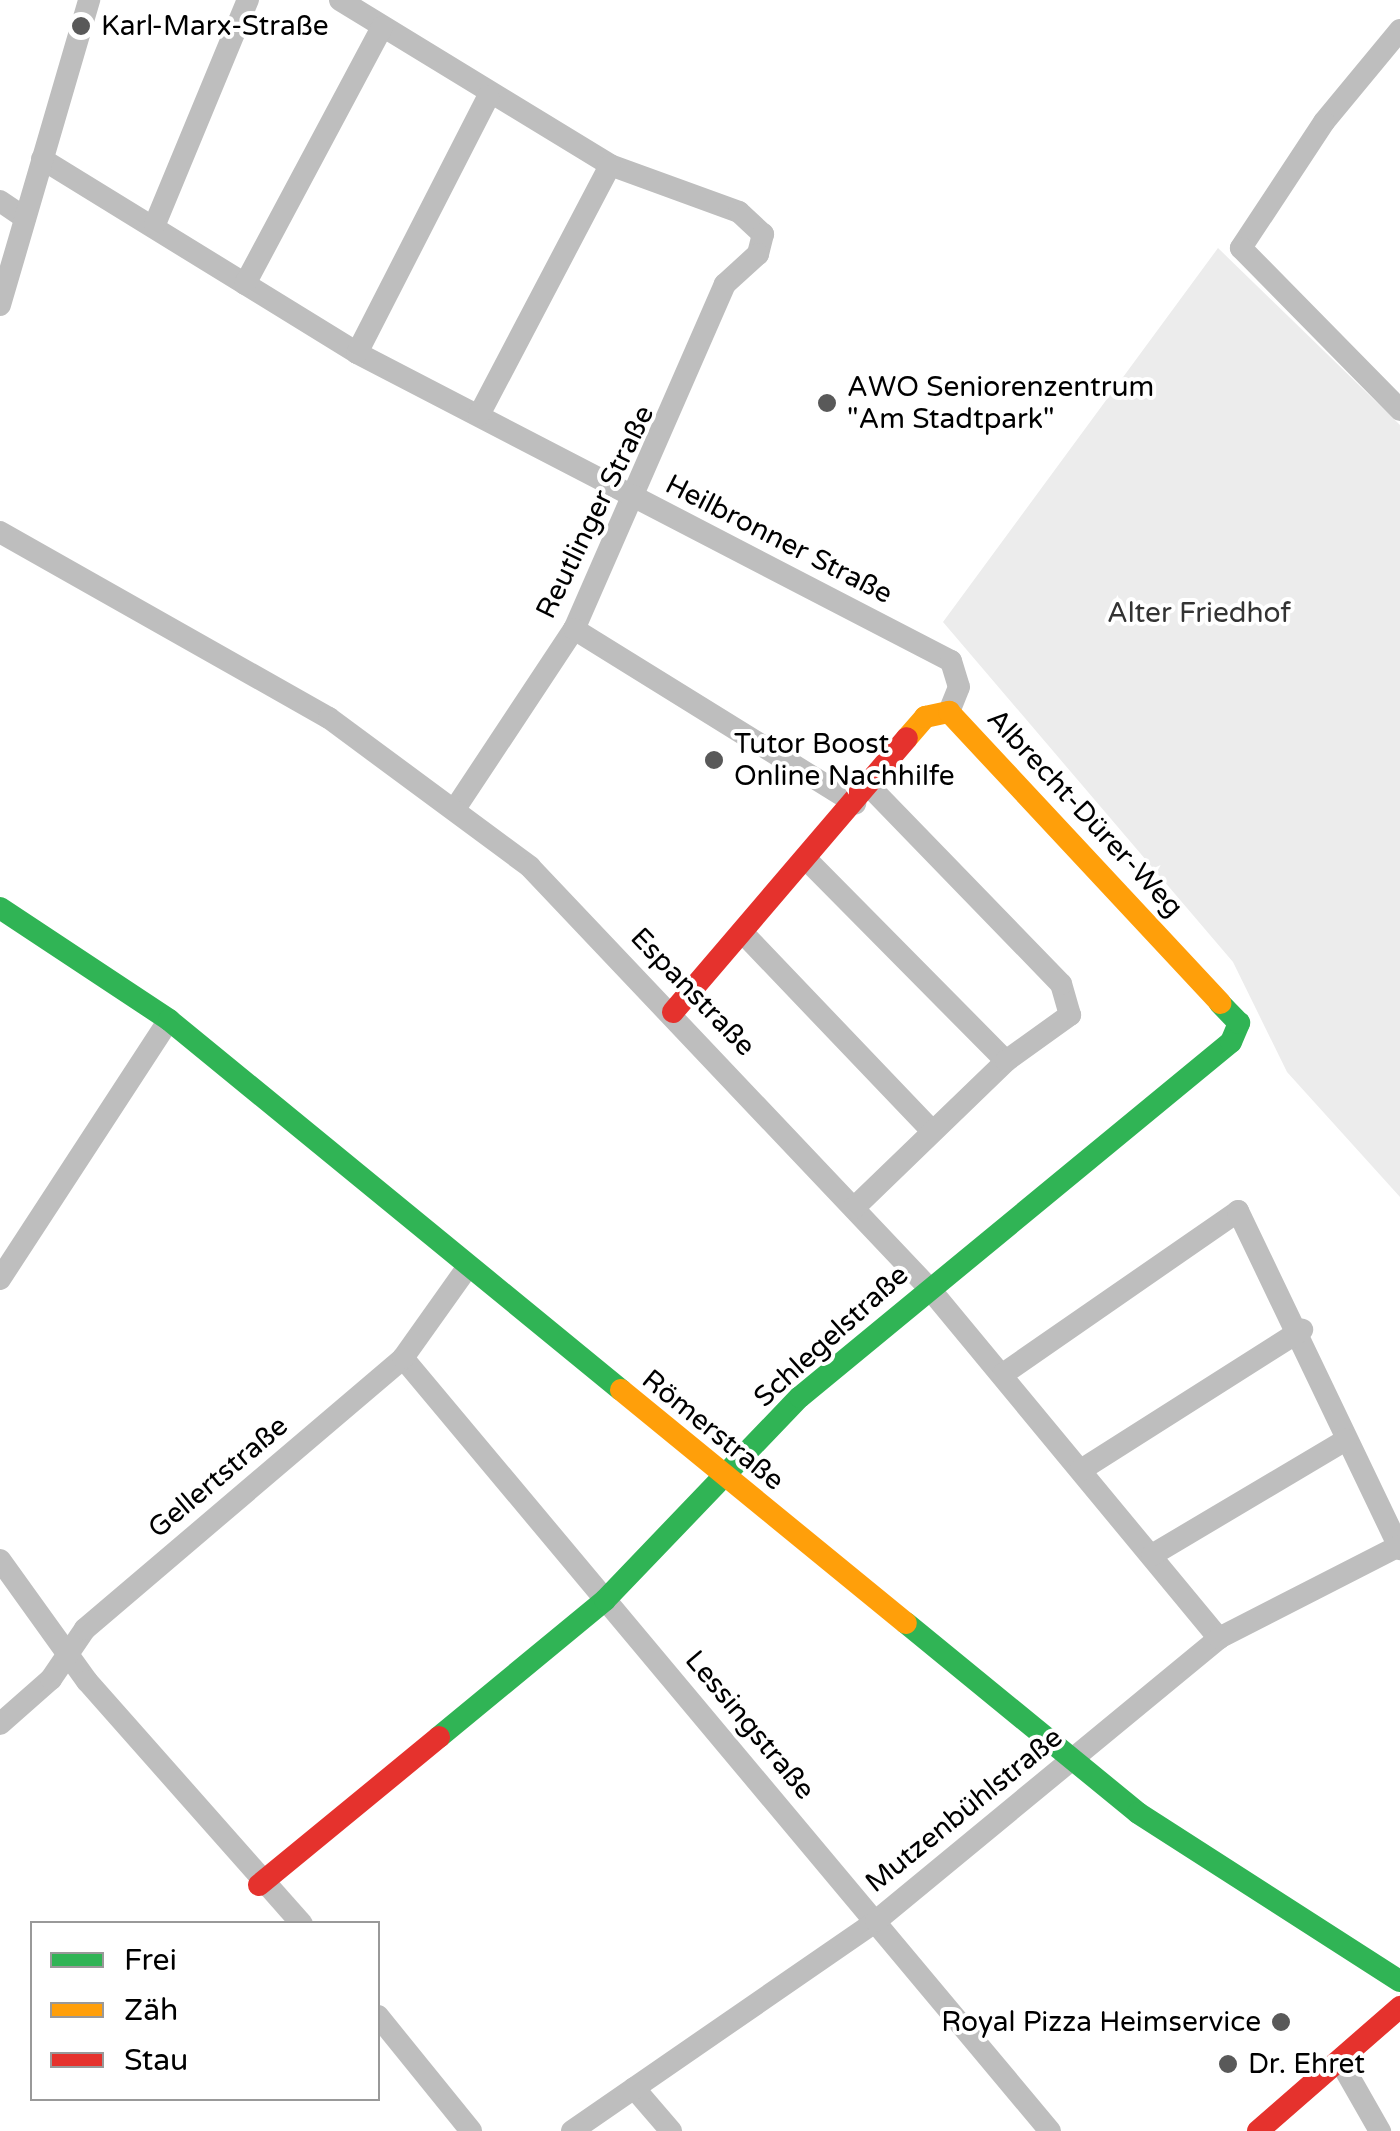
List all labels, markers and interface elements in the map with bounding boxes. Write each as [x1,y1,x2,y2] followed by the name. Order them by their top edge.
[101,9,328,43] place label: Karl-Marx-Straße
[70,15,92,37] marker: Karl-Marx-Straße
[847,370,1154,436] place label: AWO Seniorenzentrum "Am Stadtpark"
[816,392,838,414] marker: AWO Seniorenzentrum "Am Stadtpark"
[529,400,661,624] street label: Reutlinger Straße
[660,467,898,611] street label: Heilbronner Straße
[1107,596,1291,630] park label: Alter Friedhof
[980,702,1190,924] street label: Albrecht-Dürer-Weg
[734,727,955,793] place label: Tutor Boost Online Nachhilfe
[703,749,725,771] marker: Tutor Boost Online Nachhilfe
[624,921,762,1063] street label: Espanstraße
[747,1258,915,1414] street label: Schlegelstraße
[635,1363,791,1497] street label: Römerstraße
[141,1409,295,1545] street label: Gellertstraße
[678,1644,822,1806] street label: Lessingstraße
[859,1720,1069,1900] street label: Mutzenbühlstraße
[30,1921,380,2101] legend
[124,1942,177,1979] text: Frei
[124,1992,178,2029] text: Zäh
[941,2005,1261,2039] place label: Royal Pizza Heimservice
[1270,2011,1292,2033] marker: Royal Pizza Heimservice
[124,2042,188,2079] text: Stau
[1248,2047,1365,2081] place label: Dr. Ehret
[1217,2053,1239,2075] marker: Dr. Ehret

